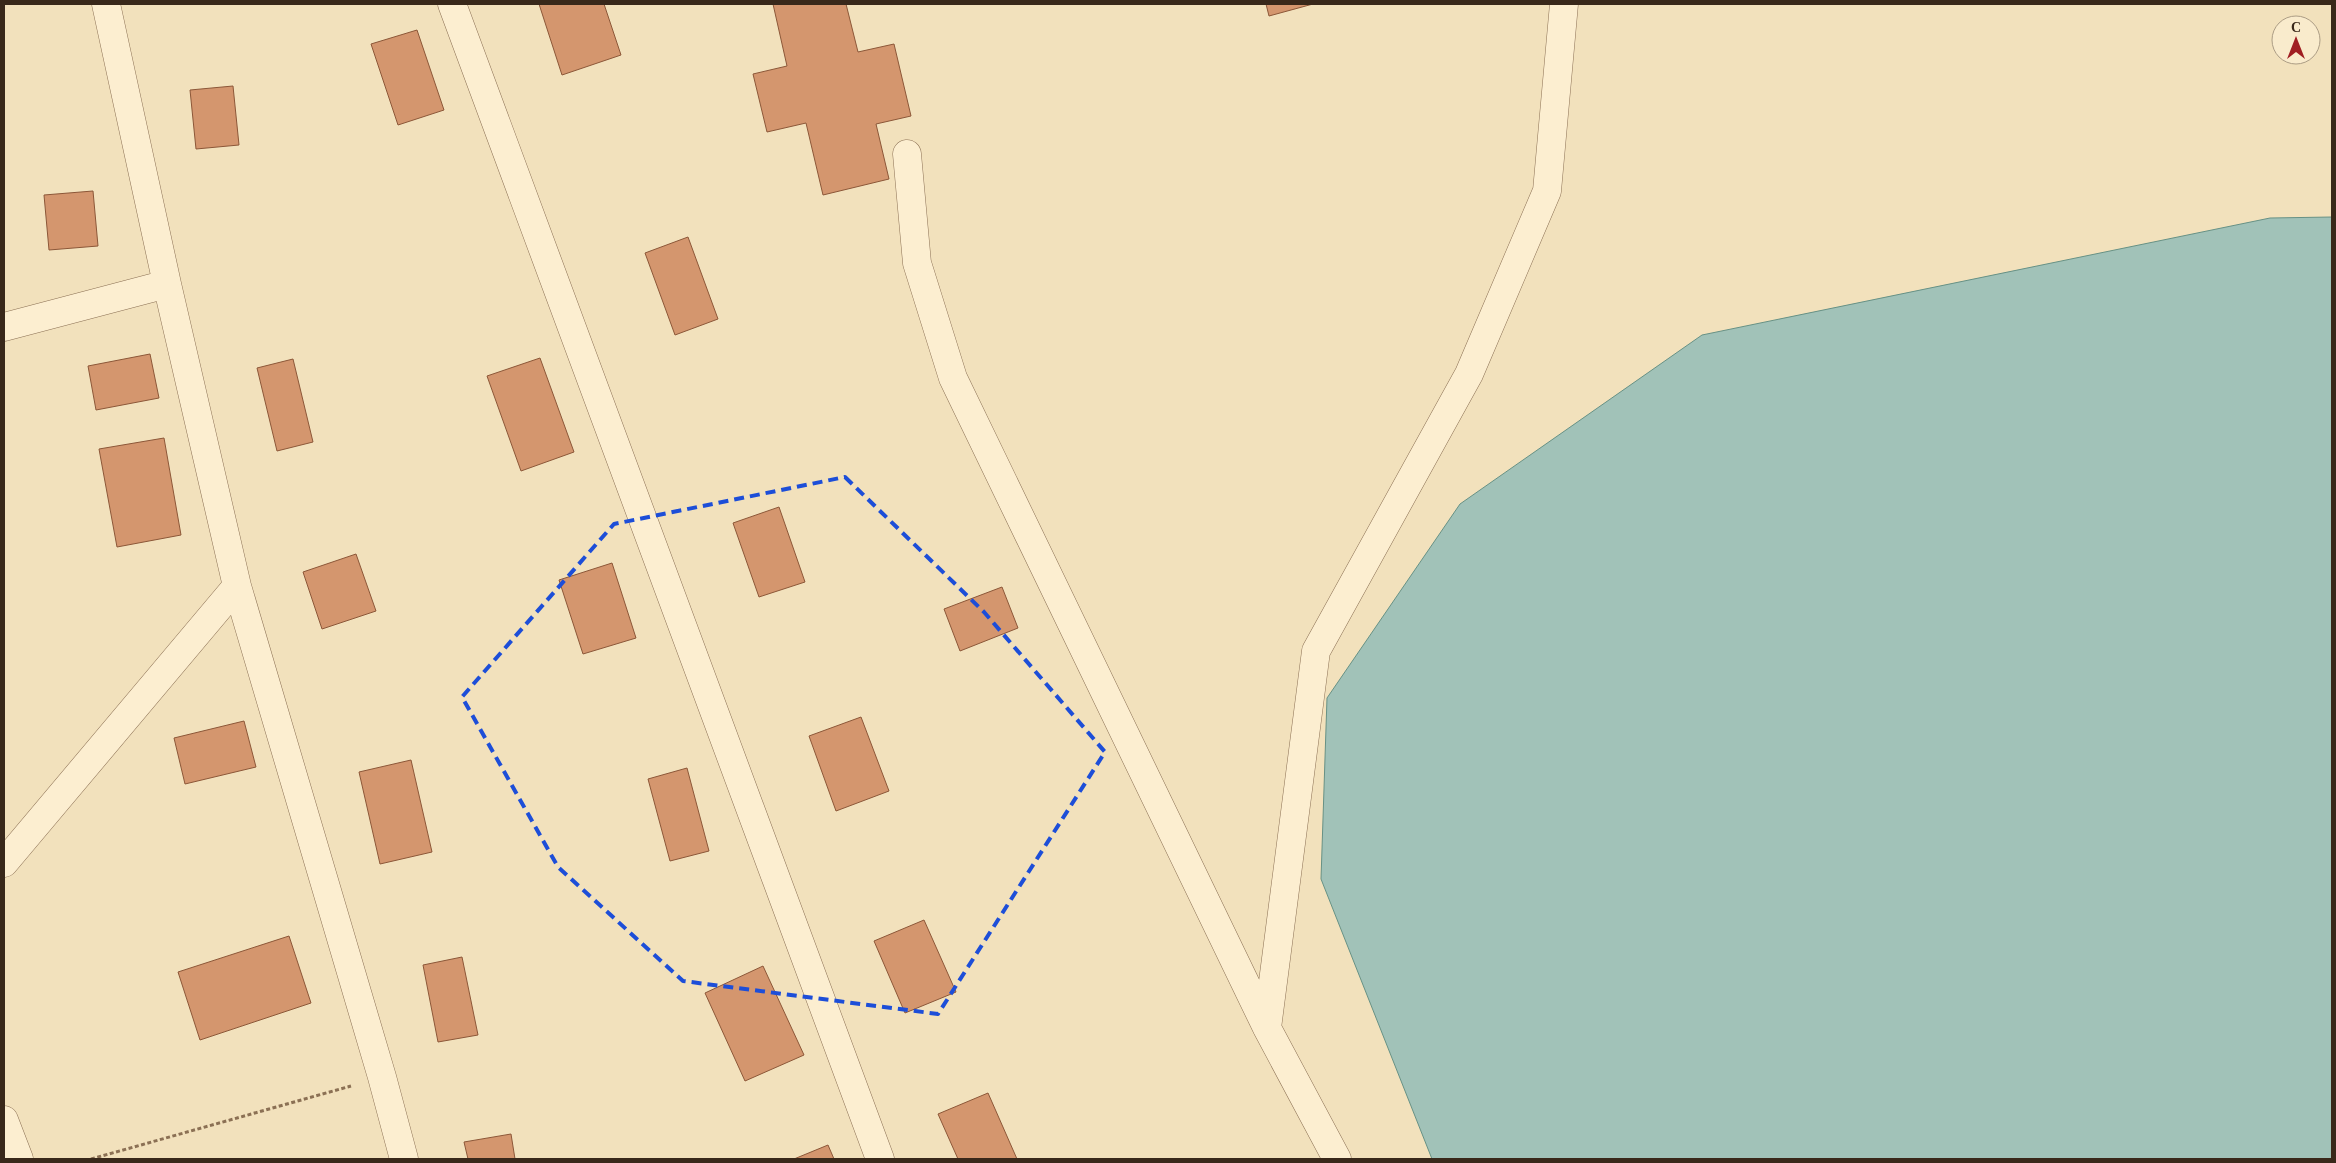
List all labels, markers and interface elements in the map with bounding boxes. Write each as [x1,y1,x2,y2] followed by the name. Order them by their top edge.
[2271,15,2321,65] north arrow
[2291,19,2301,35] text: С

